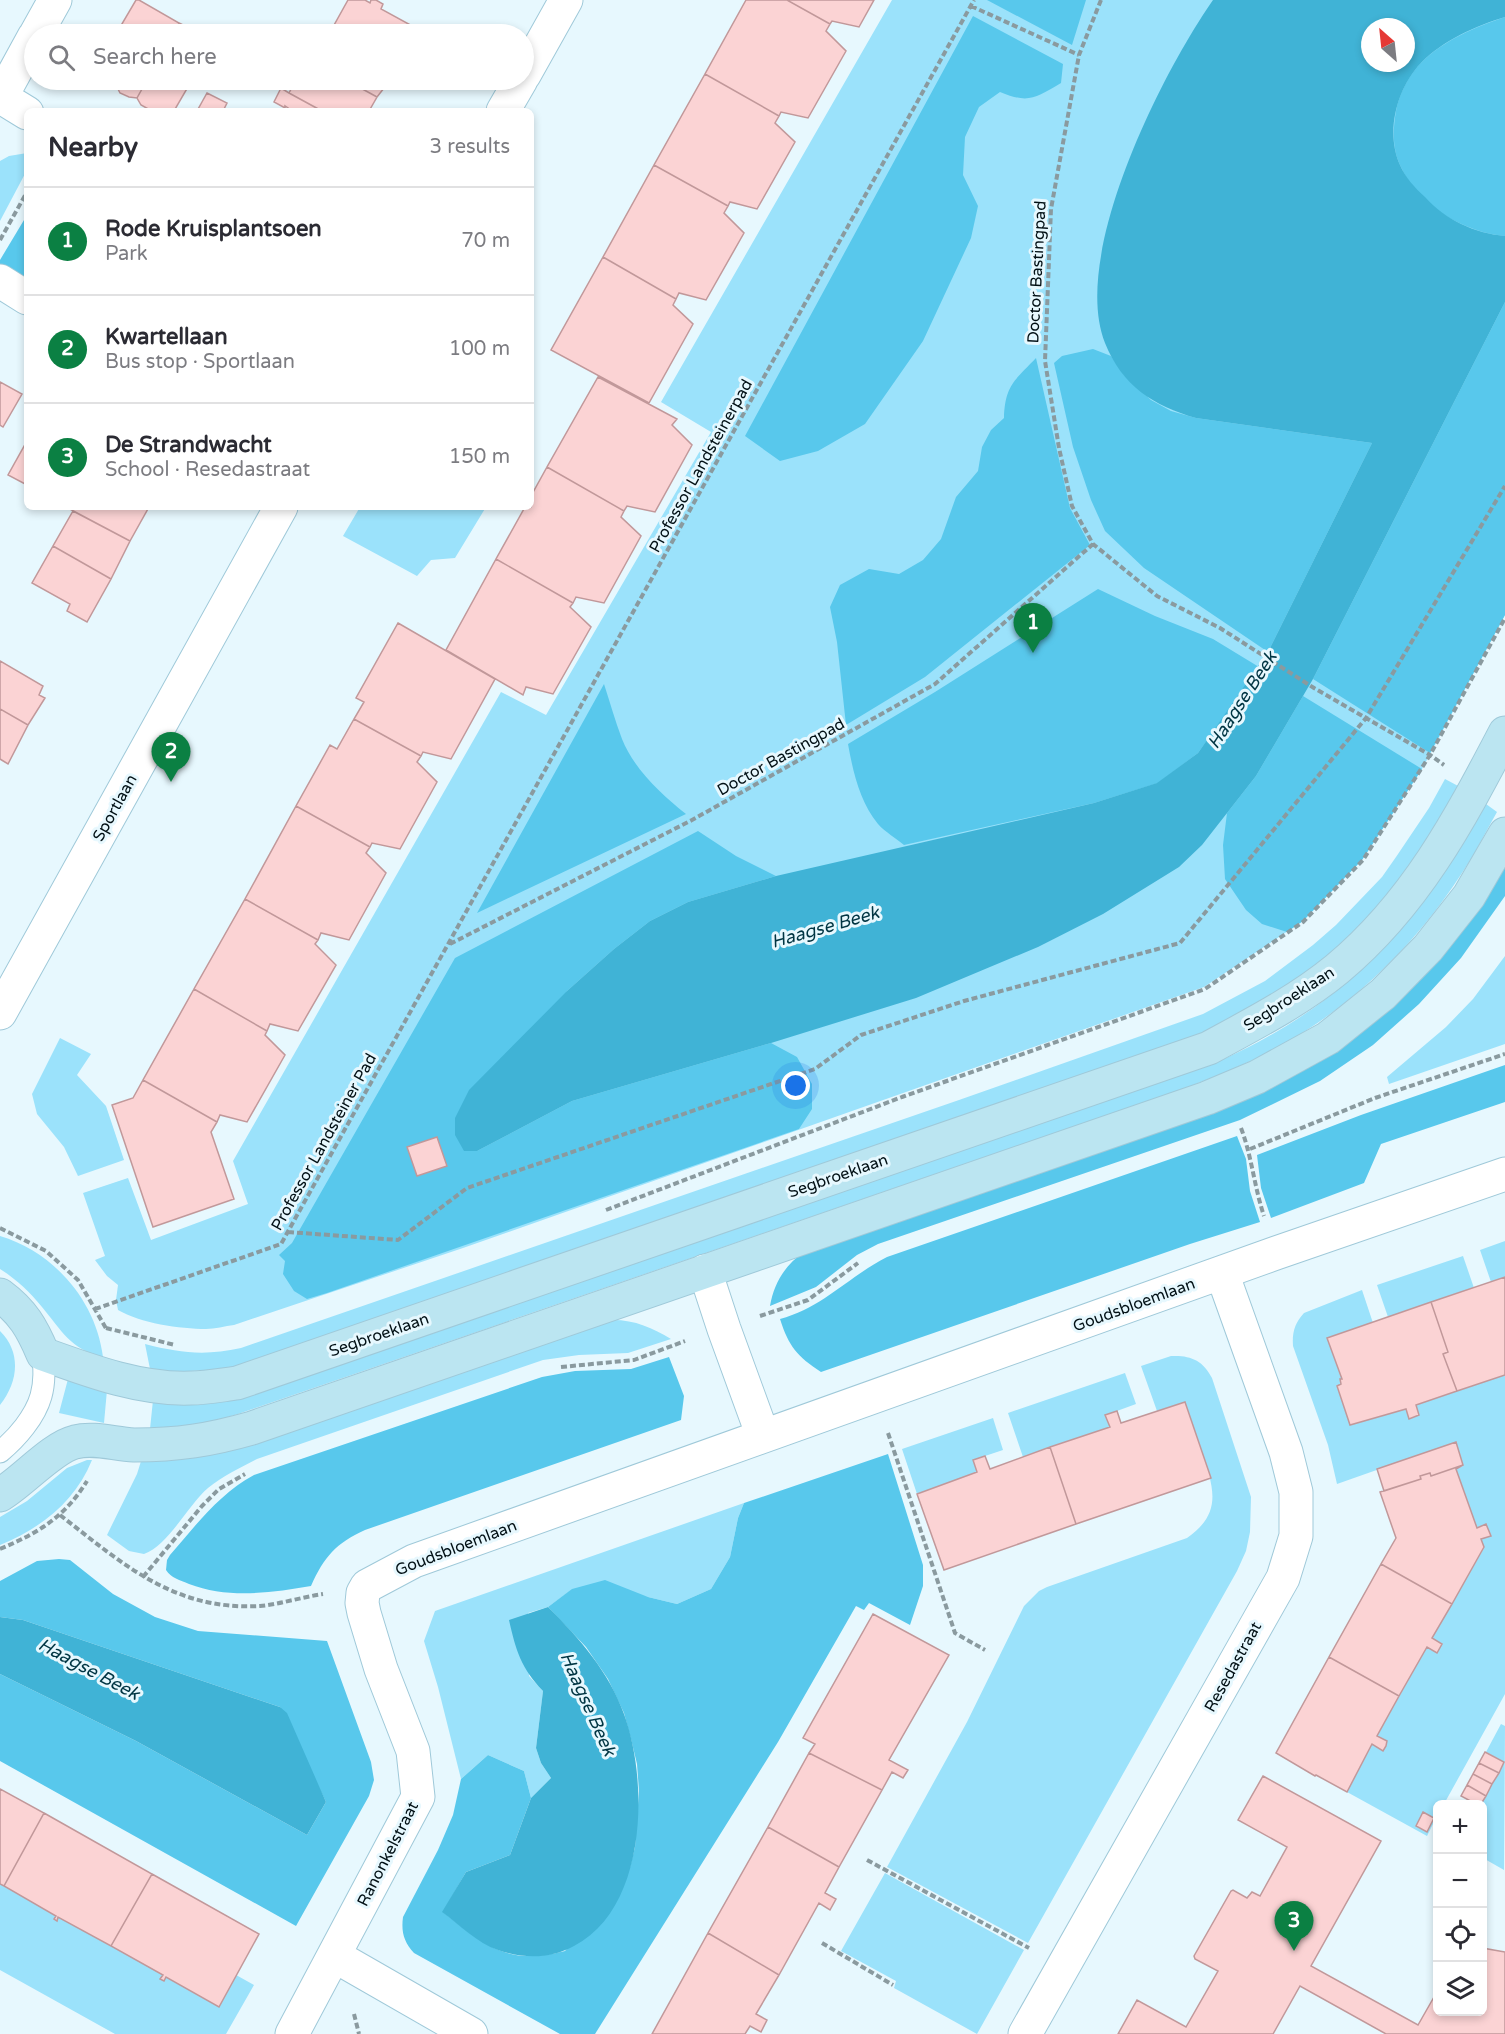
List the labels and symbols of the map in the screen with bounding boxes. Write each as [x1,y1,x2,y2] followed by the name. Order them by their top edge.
[1361,18,1415,72] north arrow
[1023,200,1051,344] street label: Doctor Bastingpad
[645,376,757,556] street label: Professor Landsteinerpad
[1014,604,1052,653] pin: 1
[1202,646,1282,753] water label: Haagse Beek
[714,714,848,800] street label: Doctor Bastingpad
[152,732,190,782] pin: 2
[88,771,142,845] street label: Sportlaan
[768,901,883,953] water label: Haagse Beek
[1240,962,1338,1036] street label: Segbroeklaan
[267,1050,381,1234] street label: Professor Landsteiner Pad
[781,1071,810,1100] your location
[785,1150,891,1202] street label: Segbroeklaan
[1070,1274,1198,1336] street label: Goudsbloemlaan
[326,1309,432,1361] street label: Segbroeklaan
[392,1516,520,1580] street label: Goudsbloemlaan
[1200,1618,1266,1716] street label: Resedastraat
[35,1633,144,1705] water label: Haagse Beek
[555,1649,621,1760] water label: Haagse Beek
[353,1798,423,1910] street label: Ranonkelstraat
[1274,1902,1314,1951] pin: 3

